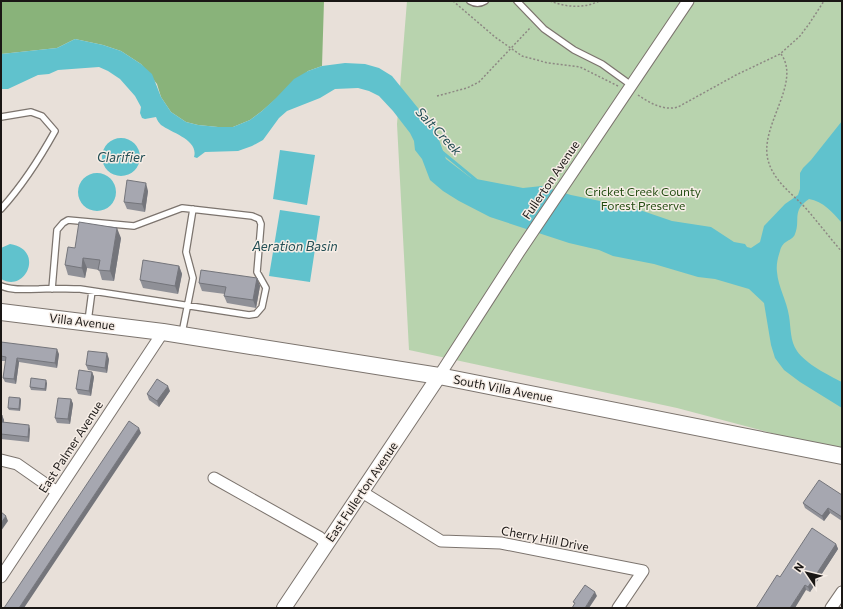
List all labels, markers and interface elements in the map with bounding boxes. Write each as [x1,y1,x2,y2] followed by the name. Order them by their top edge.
[413,104,466,159] water label: Salt Creek
[519,137,582,221] street label: Fullerton Avenue
[97,149,146,165] water label: Clarifier
[585,184,701,212] park label: Cricket Creek County Forest Preserve
[251,238,338,254] water label: Aeration Basin
[49,310,116,332] street label: Villa Avenue
[452,372,554,405] street label: South Villa Avenue
[35,398,105,495] street label: East Palmer Avenue
[322,439,400,544] street label: East Fullerton Avenue
[500,523,590,553] street label: Cherry Hill Drive
[787,553,827,593] north arrow
[791,560,806,574] text: N

